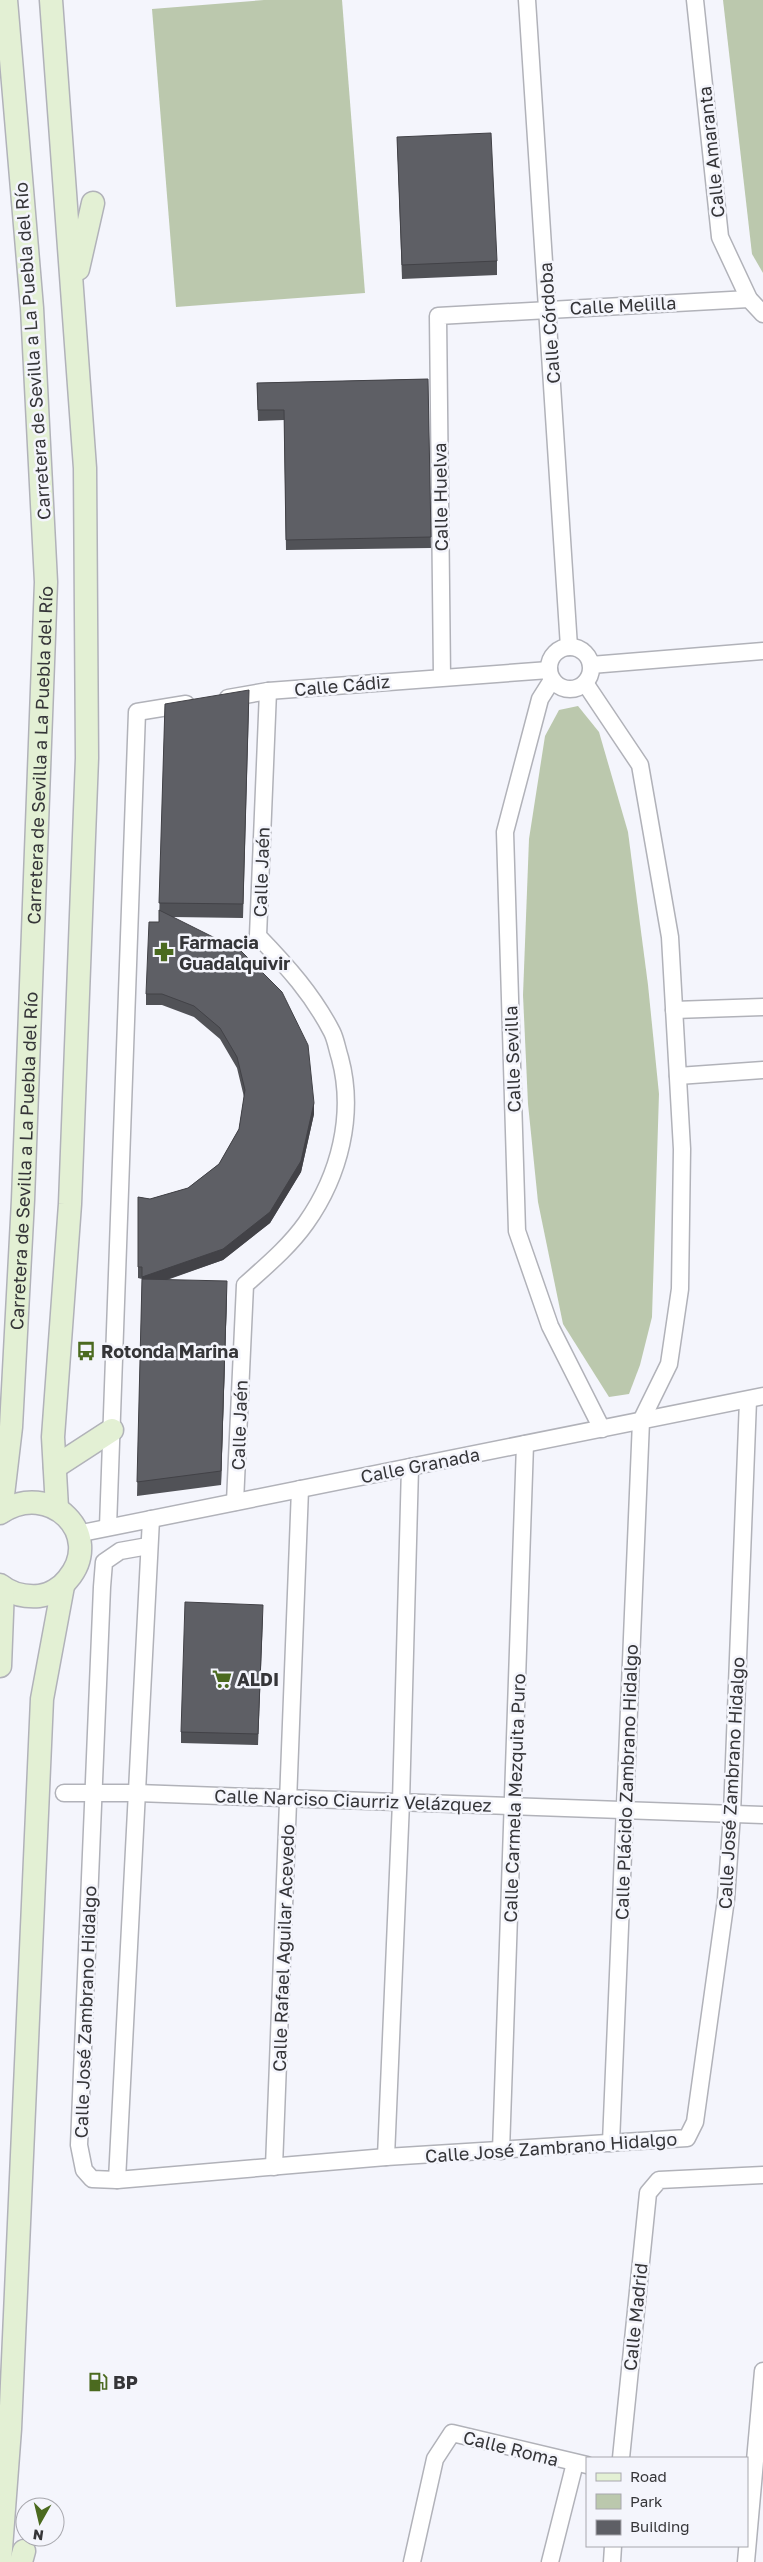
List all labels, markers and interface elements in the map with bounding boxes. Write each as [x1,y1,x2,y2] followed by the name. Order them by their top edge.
[693,85,729,219] street label: Calle Amaranta
[9,181,55,521] street label: Carretera de Sevilla a La Puebla del Río
[534,262,564,384] street label: Calle Córdoba
[569,291,677,319] street label: Calle Melilla
[428,442,452,552] street label: Calle Huelva
[22,585,57,925] street label: Carretera de Sevilla a La Puebla del Río
[293,670,391,700] street label: Calle Cádiz
[248,826,274,918] street label: Calle Jaén
[179,931,290,974] place label: Farmacia Guadalquivir
[153,941,175,963] pharmacy icon: Farmacia Guadalquivir
[5,991,42,1331] street label: Carretera de Sevilla a La Puebla del Río
[499,1005,525,1113] street label: Calle Sevilla
[75,1340,97,1362] bus stop icon: Rotonda Marina
[101,1340,239,1362] place label: Rotonda Marina
[226,1379,252,1471] street label: Calle Jaén
[359,1443,481,1487] street label: Calle Granada
[610,1644,642,1920] street label: Calle Plácido Zambrano Hidalgo
[713,1656,749,1910] street label: Calle José Zambrano Hidalgo
[211,1668,233,1690] supermarket icon: ALDI
[237,1668,279,1690] place label: ALDI
[499,1673,529,1923] street label: Calle Carmela Mezquita Puro
[214,1784,492,1816] street label: Calle Narciso Ciaurriz Velázquez
[268,1824,298,2072] street label: Calle Rafael Aguilar Acevedo
[70,1885,100,2139] street label: Calle José Zambrano Hidalgo
[424,2127,678,2167] street label: Calle José Zambrano Hidalgo
[618,2262,652,2372] street label: Calle Madrid
[87,2371,109,2393] fuel station icon: BP
[113,2371,138,2393] place label: BP
[461,2426,561,2470] street label: Calle Roma
[586,2457,748,2547] legend
[630,2467,667,2485] text: Road
[630,2492,663,2510] text: Park
[15,2497,65,2547] north arrow
[630,2517,690,2535] text: Building
[32,2526,45,2545] text: N

